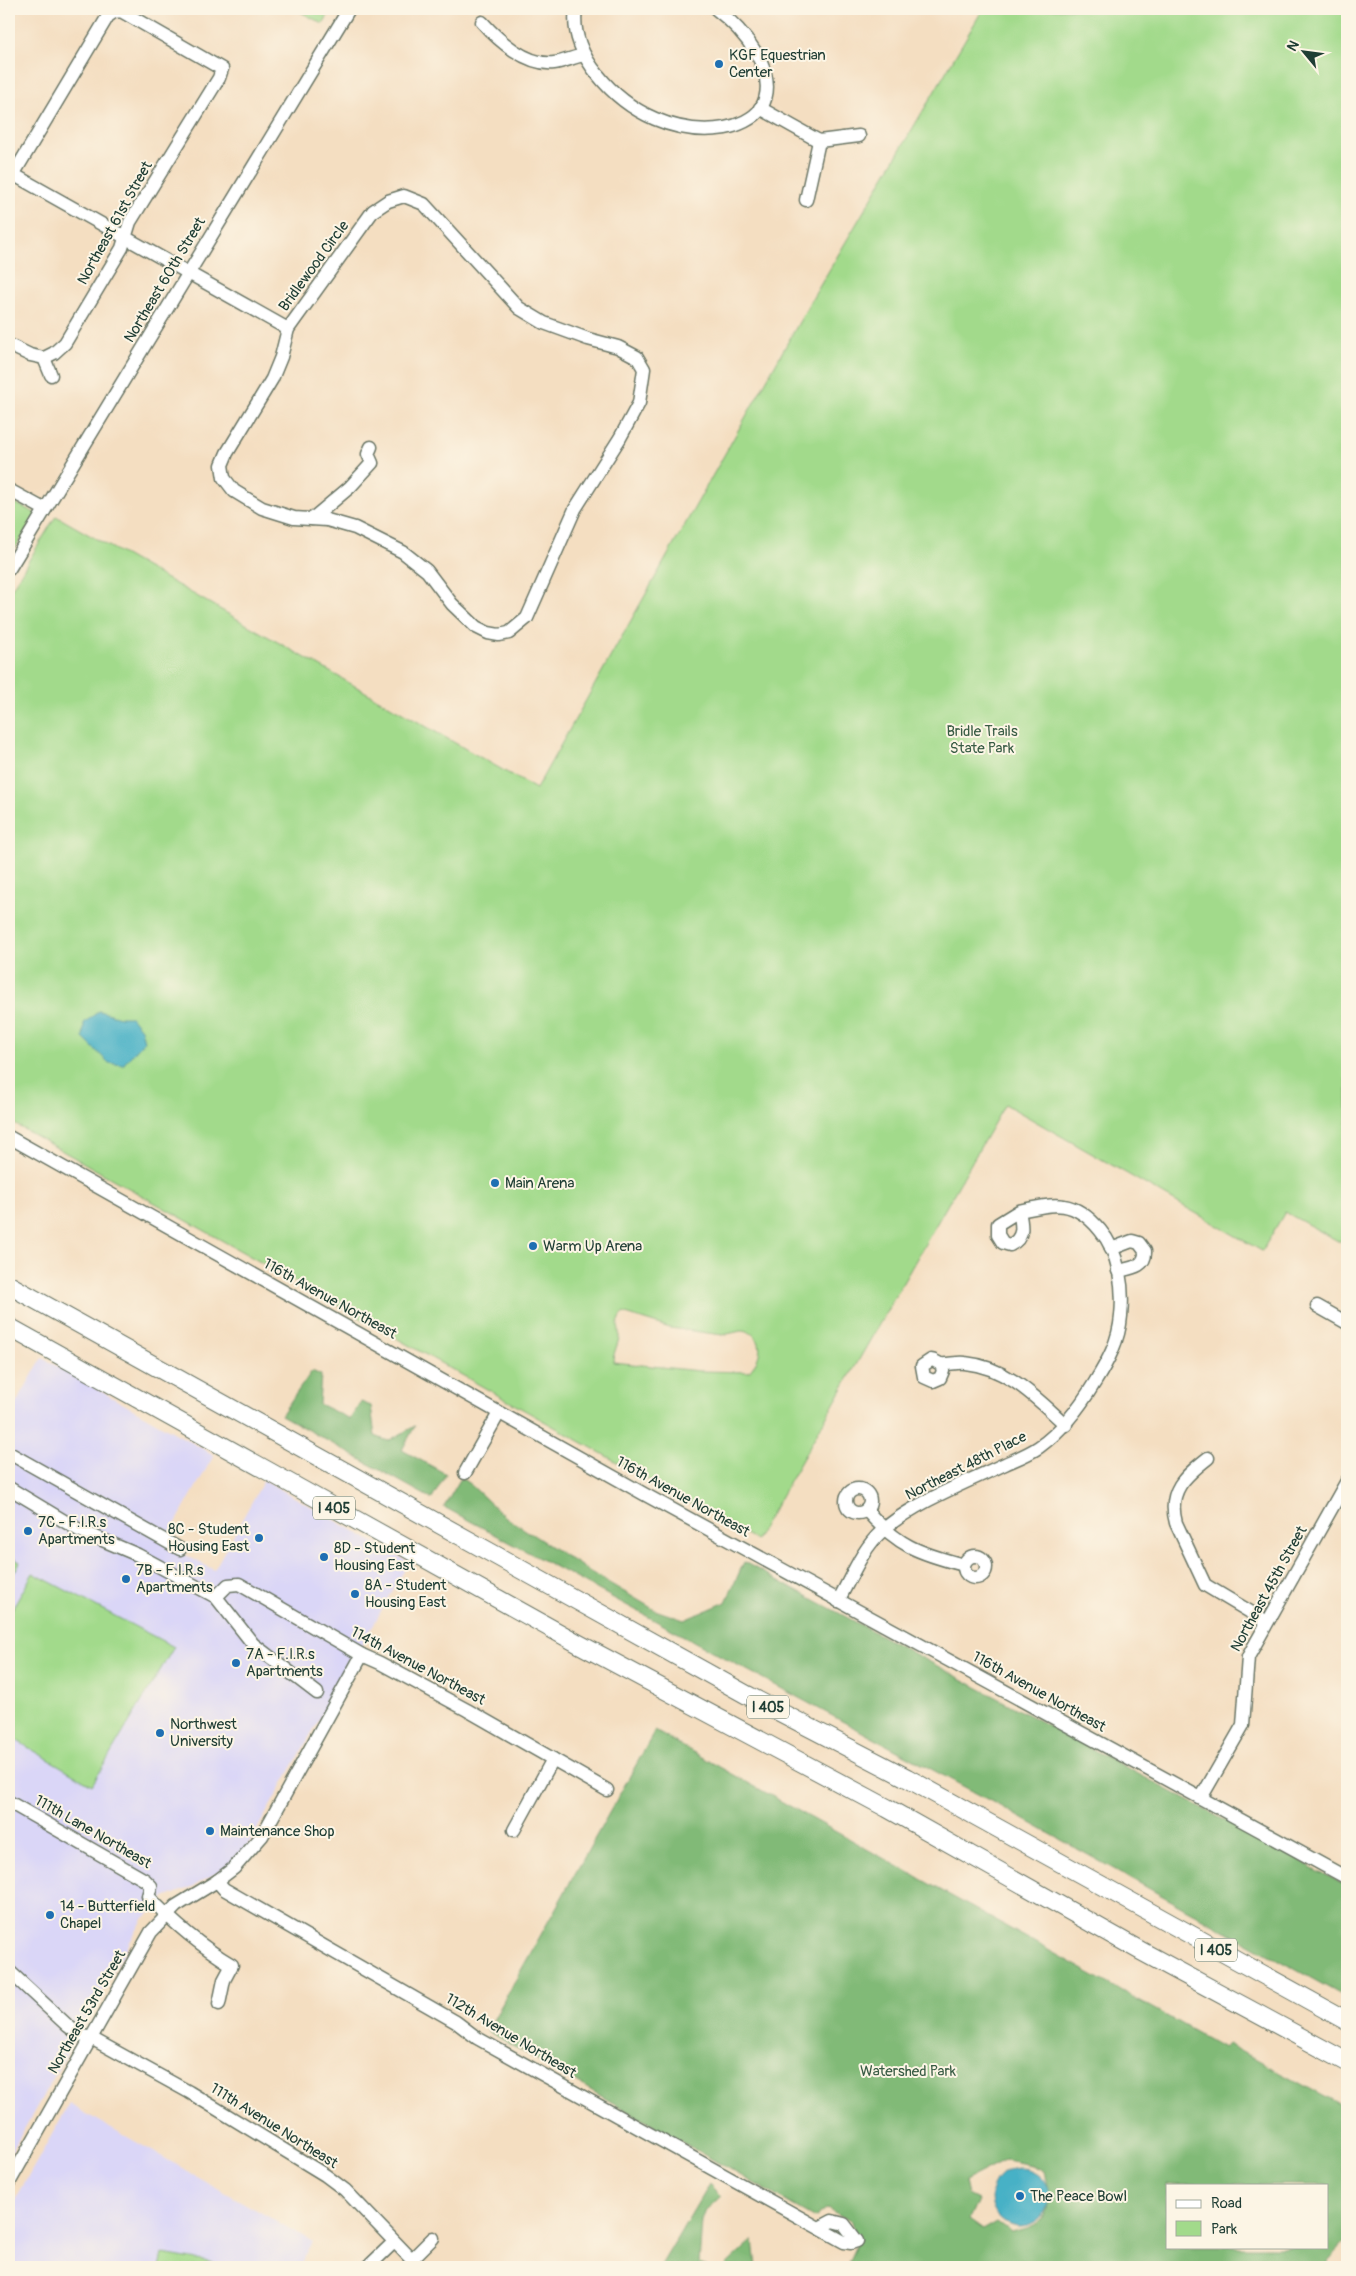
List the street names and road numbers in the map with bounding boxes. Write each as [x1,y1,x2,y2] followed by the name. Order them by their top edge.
[73,157,157,288] street label: Northeast 61st Street
[120,213,210,346] street label: Northeast 60th Street
[275,216,354,315] street label: Bridlewood Circle
[260,1254,401,1344] street label: 116th Avenue Northeast
[902,1427,1030,1505] street label: Northeast 48th Place
[613,1452,754,1542] street label: 116th Avenue Northeast
[313,1496,355,1520] road number: I 405
[1227,1522,1312,1655] street label: Northeast 45th Street
[347,1622,489,1710] street label: 114th Avenue Northeast
[969,1647,1110,1737] street label: 116th Avenue Northeast
[747,1695,789,1718] road number: I 405
[31,1791,156,1874] street label: 111th Lane Northeast
[1195,1938,1237,1962] road number: I 405
[44,1946,131,2077] street label: Northeast 53rd Street
[442,1989,581,2083] street label: 112th Avenue Northeast
[207,2079,342,2174] street label: 111th Avenue Northeast

